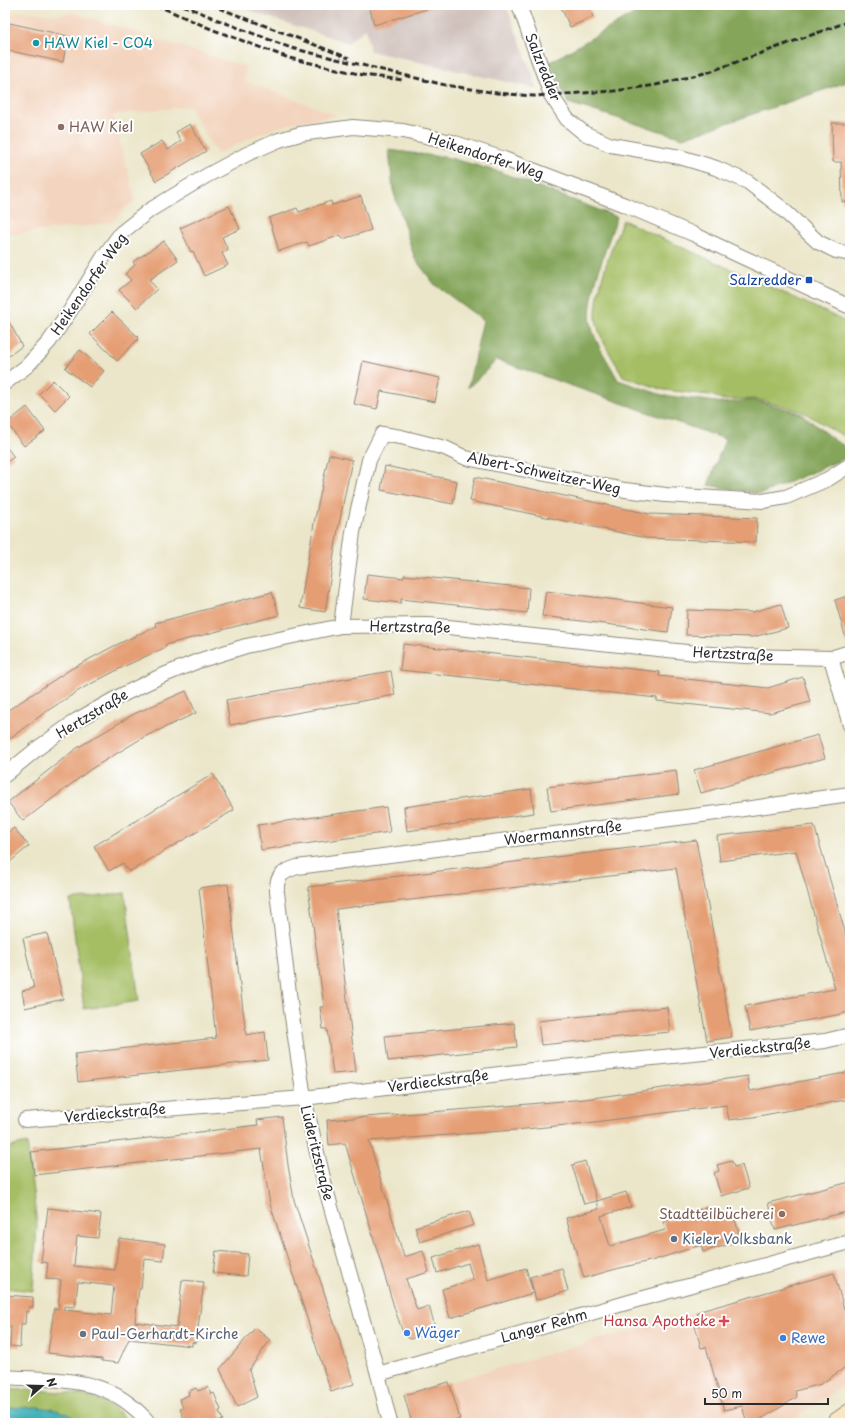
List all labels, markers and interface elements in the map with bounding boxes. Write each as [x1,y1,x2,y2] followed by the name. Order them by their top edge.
[520,29,567,105] street label: Salzredder
[44,32,153,53] place label: HAW Kiel - C04
[31,38,41,48] marker: HAW Kiel - C04
[69,116,133,137] place label: HAW Kiel
[56,122,66,132] marker: HAW Kiel
[426,127,547,184] street label: Heikendorfer Weg
[45,228,132,339] street label: Heikendorfer Weg
[729,269,802,290] place label: Salzredder
[804,275,814,285] marker: Salzredder
[465,446,623,499] street label: Albert-Schweitzer-Weg
[369,615,451,638] street label: Hertzstraße
[692,641,774,666] street label: Hertzstraße
[52,684,132,743] street label: Hertzstraße
[503,815,623,850] street label: Woermannstraße
[708,1032,812,1063] street label: Verdieckstraße
[386,1064,490,1097] street label: Verdieckstraße
[63,1098,166,1127] street label: Verdieckstraße
[295,1103,339,1203] street label: Lüderitzstraße
[659,1203,774,1224] place label: Stadtteilbücherei
[777,1209,787,1219] marker: Stadtteilbücherei
[682,1228,793,1249] place label: Kieler Volksbank
[669,1234,679,1244] marker: Kieler Volksbank
[498,1303,590,1348] street label: Langer Rehm
[603,1310,716,1331] place label: Hansa Apotheke
[719,1316,729,1326] marker: Hansa Apotheke
[415,1322,460,1343] place label: Wäger
[91,1323,238,1344] place label: Paul-Gerhardt-Kirche
[791,1327,826,1348] place label: Rewe
[402,1328,412,1338] marker: Wäger
[78,1329,88,1339] marker: Paul-Gerhardt-Kirche
[778,1333,788,1343] marker: Rewe
[22,1366,62,1406] north arrow
[42,1375,61,1390] text: N
[705,1380,828,1406] scale bar
[711,1384,742,1402] text: 50 m

